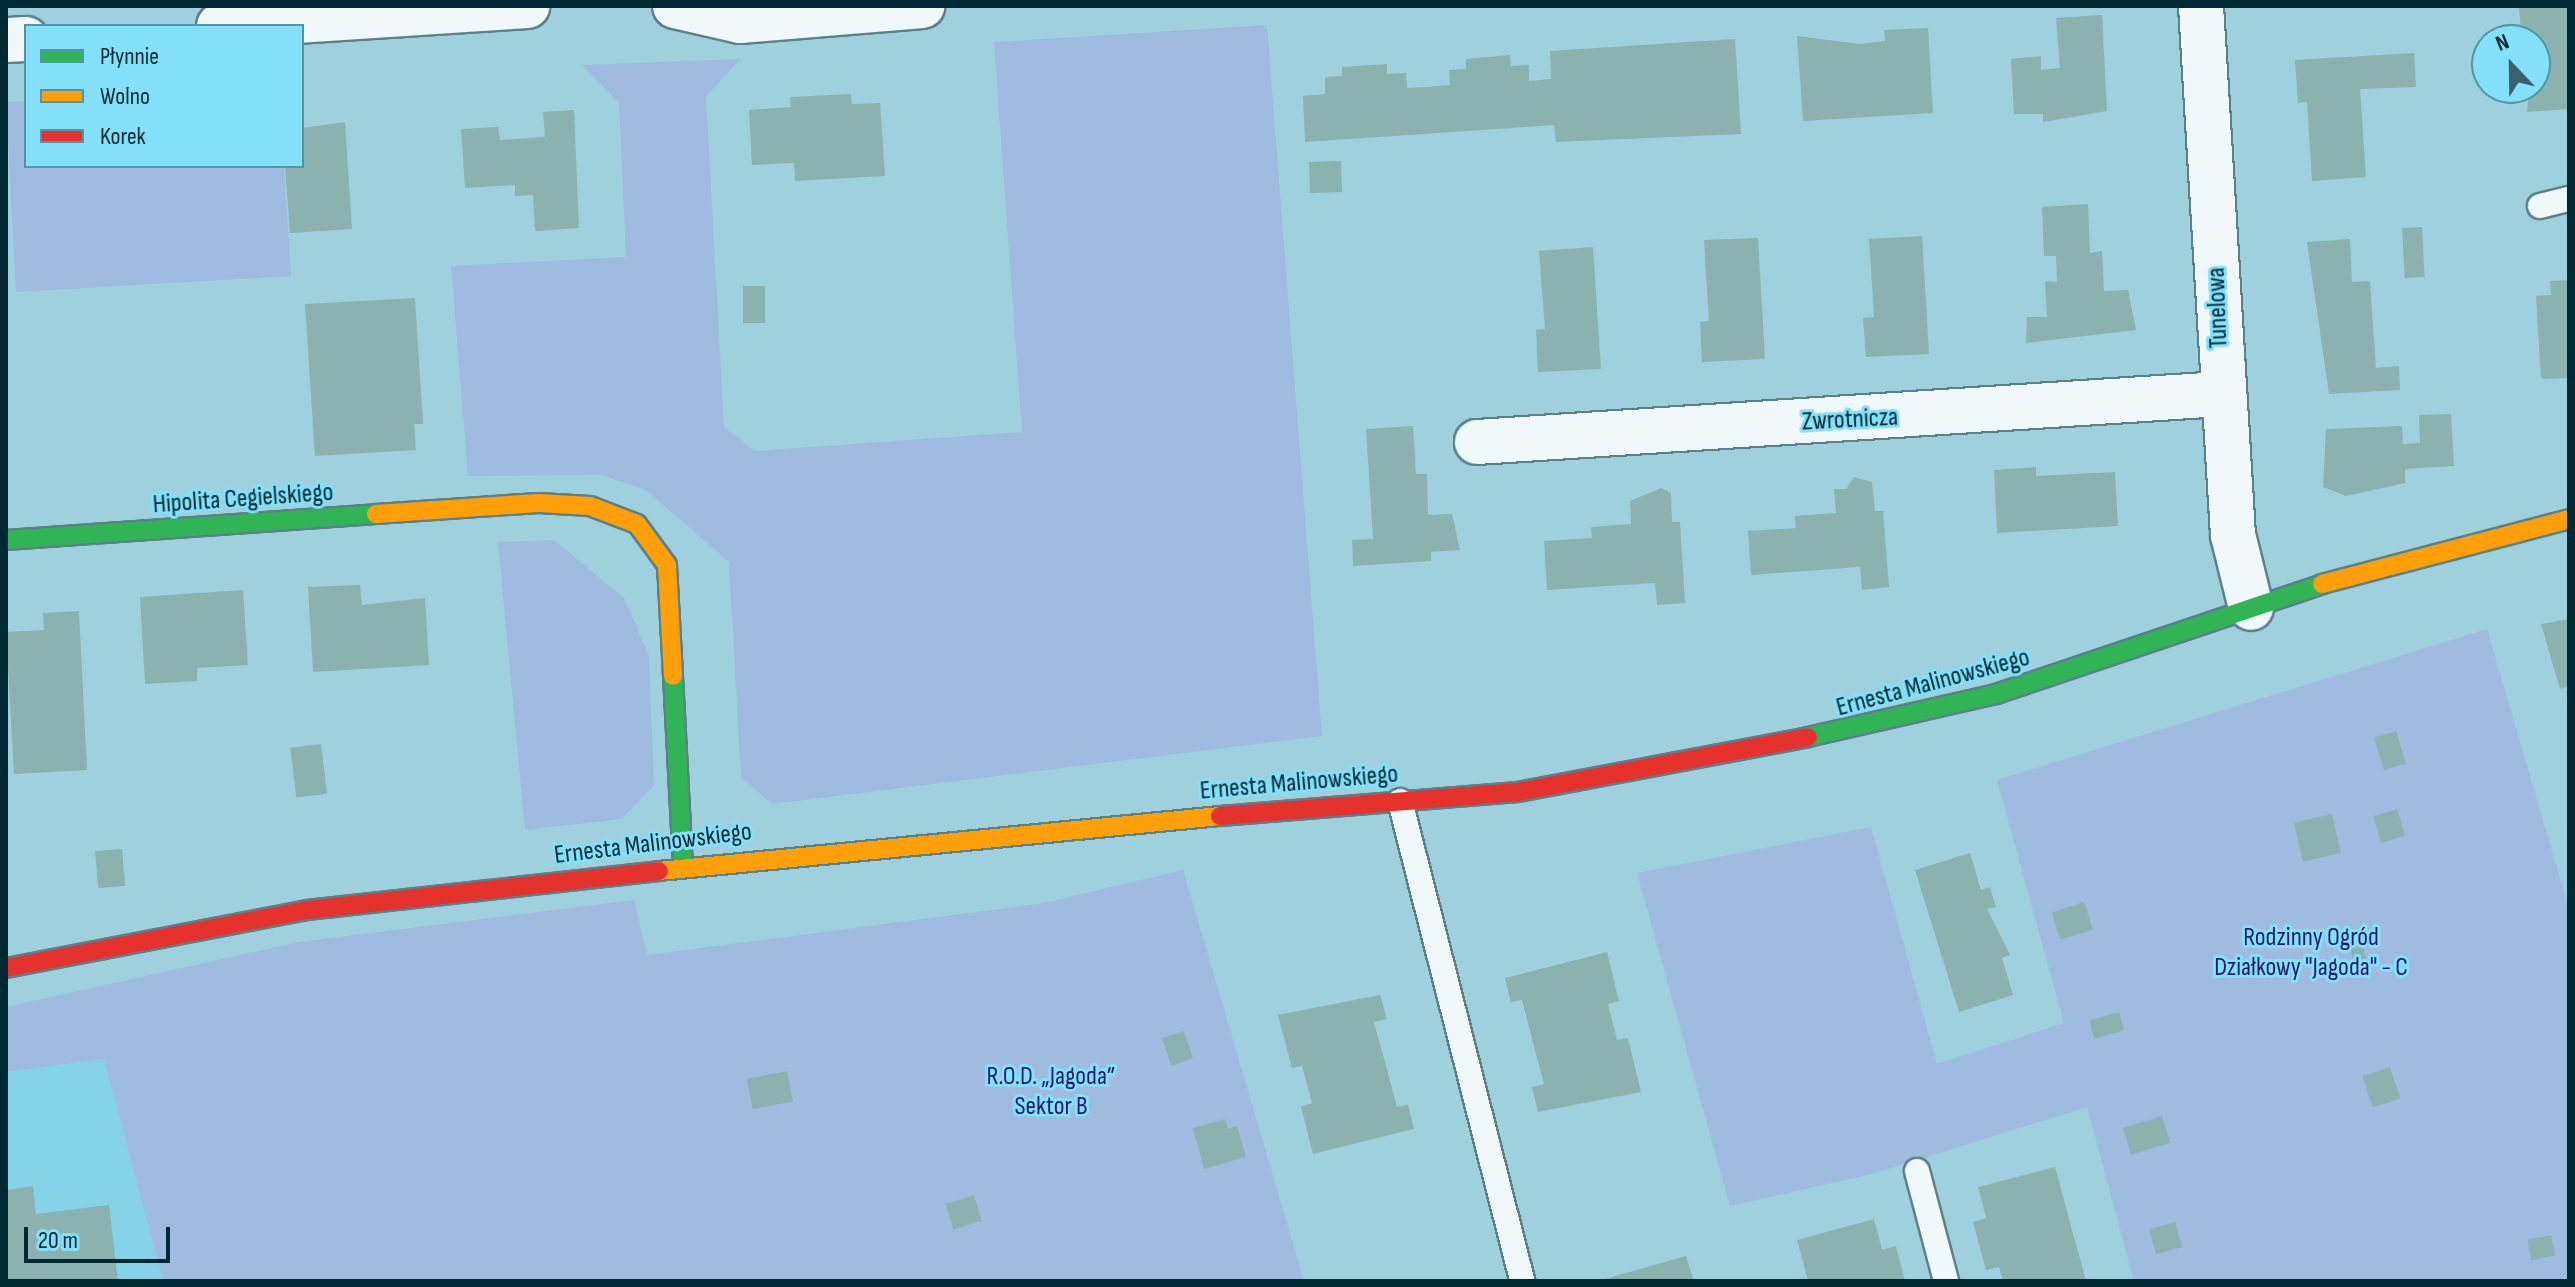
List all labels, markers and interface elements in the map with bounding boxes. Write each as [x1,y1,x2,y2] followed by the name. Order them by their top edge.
[24,24,304,168] legend
[2471,24,2551,104] north arrow
[2492,28,2513,58] text: N
[100,42,159,71] text: Płynnie
[100,82,150,111] text: Wolno
[100,122,146,151] text: Korek
[2201,267,2235,349] street label: Tunelowa
[1801,402,1899,438] street label: Zwrotnicza
[152,477,334,521] street label: Hipolita Cegielskiego
[1833,642,2033,724] street label: Ernesta Malinowskiego
[1199,759,1399,807] street label: Ernesta Malinowskiego
[552,816,754,872] street label: Ernesta Malinowskiego
[2214,922,2408,984] park label: Rodzinny Ogród Działkowy "Jagoda" - C
[987,1061,1115,1122] park label: R.O.D. „Jagoda” Sektor B
[28,1211,174,1261] scale bar
[38,1226,78,1255] text: 20 m

